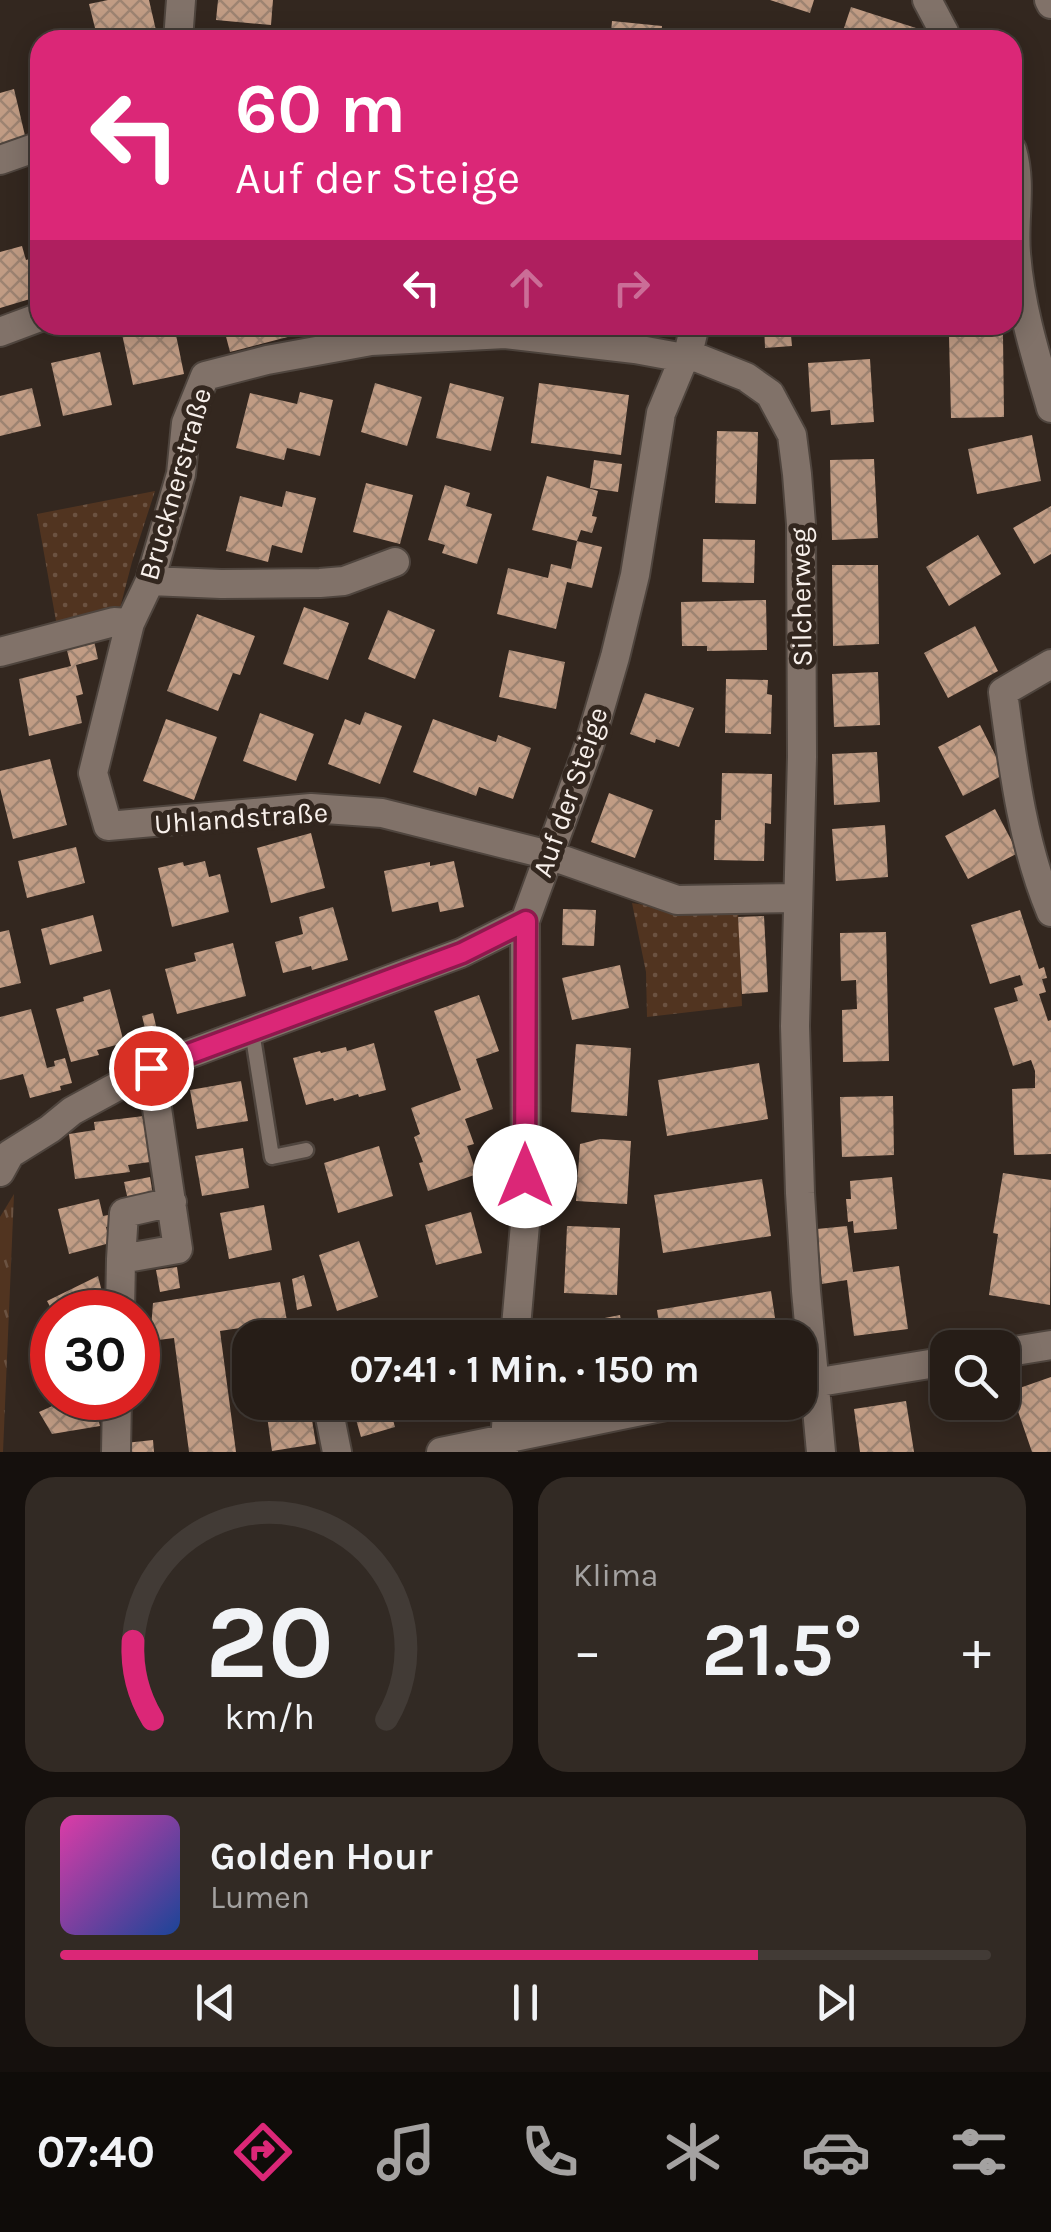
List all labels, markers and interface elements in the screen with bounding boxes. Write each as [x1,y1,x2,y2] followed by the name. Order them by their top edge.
[235,68,406,150] text: 60 m
[70,70,200,200] icon: left
[235,152,520,204] text: Auf der Steige
[394,260,449,315] icon: left
[499,260,554,315] icon: ahead
[604,260,659,315] icon: right
[132,384,218,584] street label: Brucknerstraße
[783,527,819,667] street label: Silcherweg
[526,703,614,881] street label: Auf der Steige
[153,795,329,841] street label: Uhlandstraße
[109,1026,194,1111] pin
[124,1041,179,1096] icon: arrive
[473,1124,577,1228] position arrow
[30,1290,160,1420] speed limit sign: 30
[930,1330,1020,1420] map controls
[930,1330,1020,1420] button: search
[349,1347,700,1392] text: 07:41 · 1 Min. · 150 m
[573,1557,659,1594] text: Klima
[205,1582,333,1703] text: 20
[701,1606,863,1694] text: 21.5°
[573,1619,602,1683] text: −
[962,1619,991,1683] text: +
[224,1696,314,1738] text: km/h
[210,1834,433,1879] text: Golden Hour
[210,1879,310,1916] text: Lumen
[188,1975,243,2030] icon: previous
[498,1975,553,2030] icon: pause
[808,1975,863,2030] icon: next
[228,2117,298,2187] icon: directions
[371,2117,441,2187] icon: music
[515,2117,585,2187] icon: phone
[658,2117,728,2187] icon: climate
[801,2117,871,2187] icon: car
[944,2117,1014,2187] icon: filters
[37,2126,155,2178] text: 07:40

